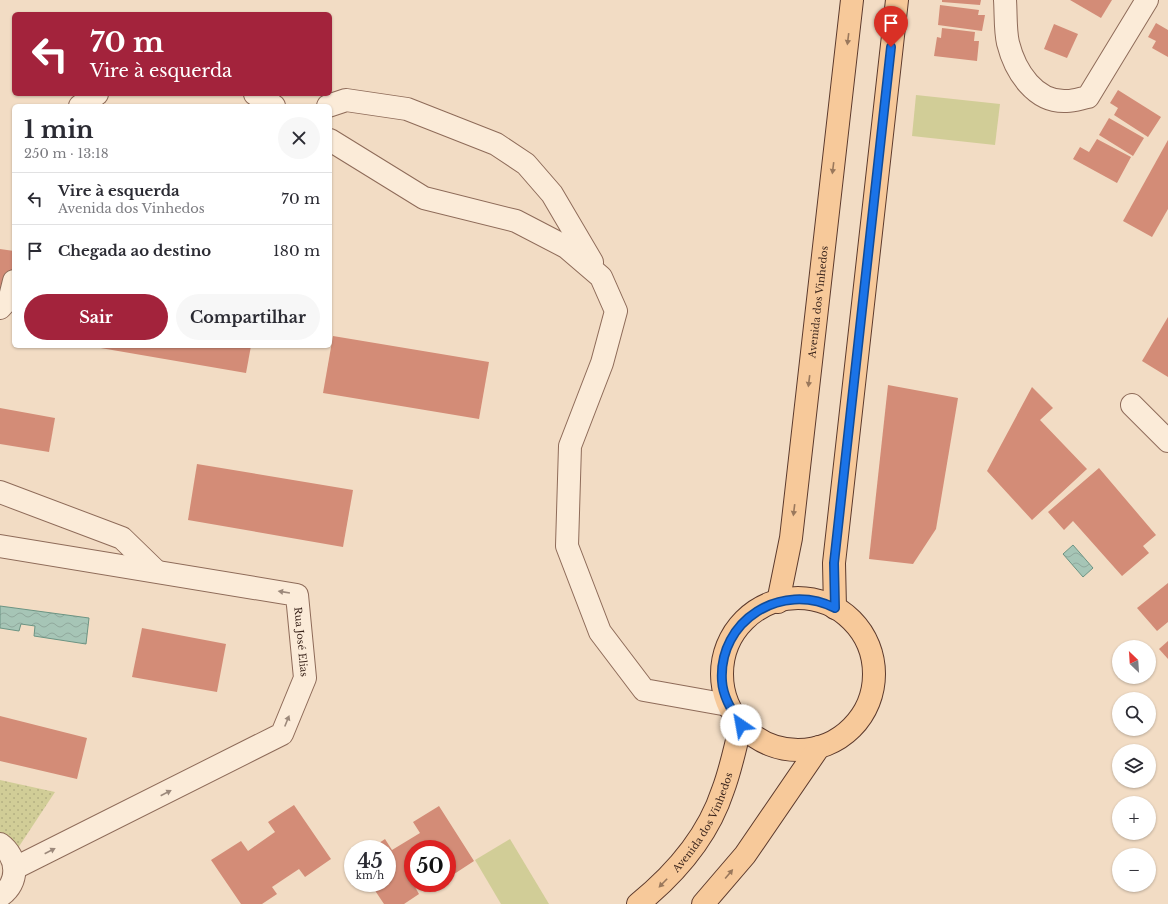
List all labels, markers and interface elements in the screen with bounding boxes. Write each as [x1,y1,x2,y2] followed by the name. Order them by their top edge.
[874,6,908,47] pin
[880,12,902,34] icon: arrive
[90,25,164,60] text: 70 m
[24,28,76,80] icon: left
[845,33,851,45] one-way arrow
[90,60,232,82] text: Vire à esquerda
[24,115,94,144] text: 1 min
[278,117,320,159] button: close
[24,145,109,162] text: 250 m · 13:18
[830,162,836,174] one-way arrow
[58,181,180,200] text: Vire à esquerda
[24,188,46,210] icon: left
[281,189,320,208] text: 70 m
[58,200,205,217] text: Avenida dos Vinhedos
[24,240,46,262] icon: arrive
[58,241,211,260] text: Chegada ao destino
[273,241,320,260] text: 180 m
[805,244,831,360] street label: Avenida dos Vinhedos
[24,294,168,340] button: Sair
[176,294,320,340] button: Compartilhar
[806,374,812,387] one-way arrow
[791,504,797,516] one-way arrow
[278,589,290,595] one-way arrow
[292,606,311,678] street label: Rua José Elias
[1112,640,1156,684] north arrow
[1112,640,1156,892] map controls
[1112,692,1156,736] button: search
[720,704,762,746] position arrow
[285,715,291,727] one-way arrow
[1112,744,1156,788] button: layers
[669,770,735,875] street label: Avenida dos Vinhedos
[160,789,172,796] one-way arrow
[1112,796,1156,840] button: +
[404,840,456,892] speed limit sign: 50
[44,848,55,854] one-way arrow
[1112,848,1156,892] button: −
[357,849,383,873] text: 45
[356,869,384,882] text: km/h
[724,869,733,880] one-way arrow
[658,878,668,888] one-way arrow

